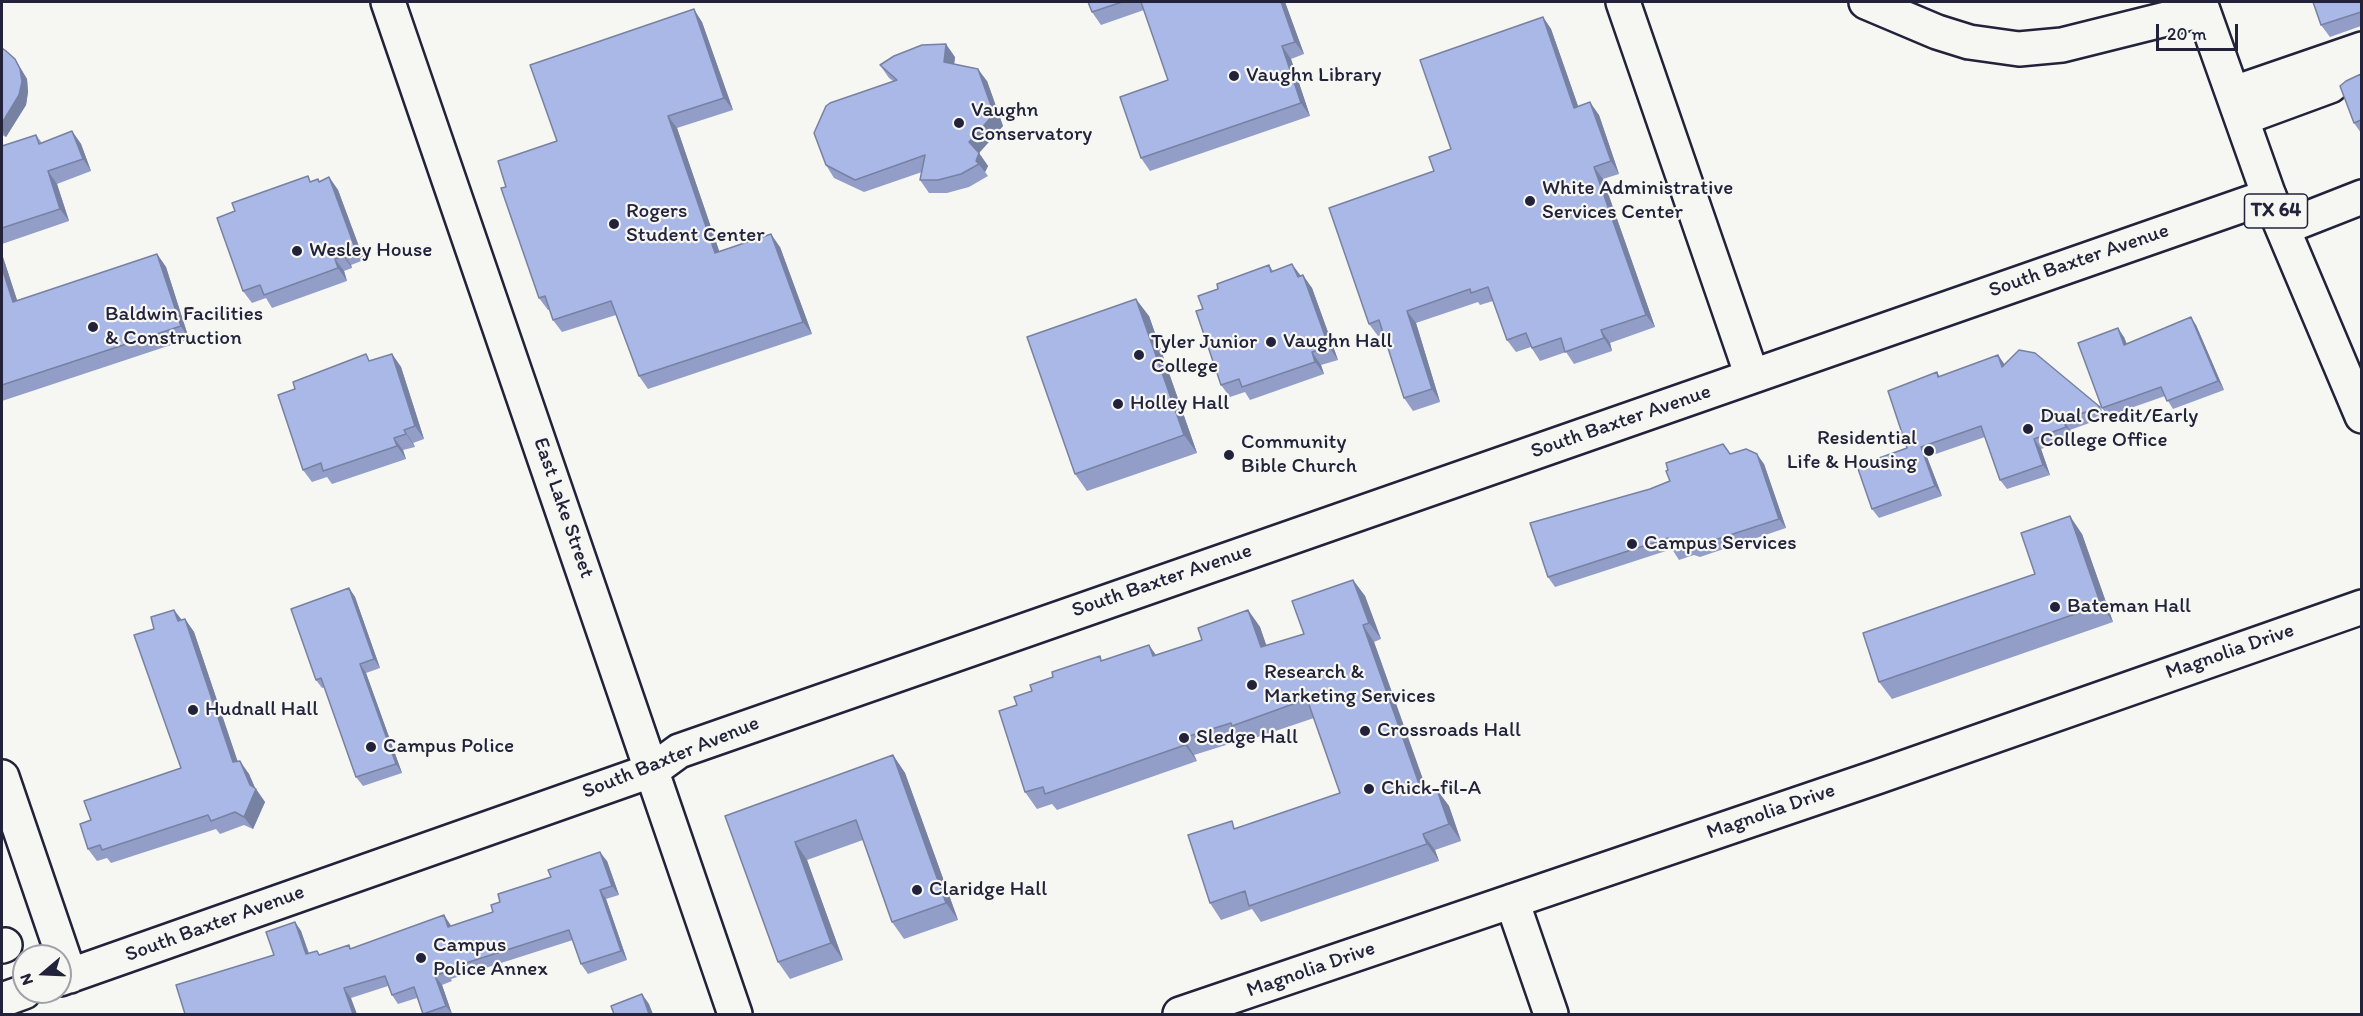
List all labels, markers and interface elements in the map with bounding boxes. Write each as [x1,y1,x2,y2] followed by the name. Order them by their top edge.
[2159,12,2242,50] scale bar
[2167,23,2207,45] text: 20 m
[1246,63,1381,89] place label: Vaughn Library
[1227,69,1241,83] marker: Vaughn Library
[971,98,1092,148] place label: Vaughn Conservatory
[952,116,966,130] marker: Vaughn Conservatory
[1542,176,1733,226] place label: White Administrative Services Center
[1523,194,1537,208] marker: White Administrative Services Center
[2244,194,2308,228] road number: TX 64
[626,199,765,249] place label: Rogers Student Center
[607,217,621,231] marker: Rogers Student Center
[1986,218,2172,304] street label: South Baxter Avenue
[309,238,432,264] place label: Wesley House
[290,244,304,258] marker: Wesley House
[105,302,263,352] place label: Baldwin Facilities & Construction
[86,320,100,334] marker: Baldwin Facilities & Construction
[1283,329,1392,355] place label: Vaughn Hall
[1151,330,1257,380] place label: Tyler Junior College
[1264,335,1278,349] marker: Vaughn Hall
[1132,348,1146,362] marker: Tyler Junior College
[1528,379,1714,465] street label: South Baxter Avenue
[1130,391,1229,417] place label: Holley Hall
[1111,397,1125,411] marker: Holley Hall
[2040,404,2198,454] place label: Dual Credit/Early College Office
[2021,422,2035,436] marker: Dual Credit/Early College Office
[1787,426,1917,476] place label: Residential Life & Housing
[1241,430,1357,480] place label: Community Bible Church
[527,434,599,582] street label: East Lake Street
[1922,444,1936,458] marker: Residential Life & Housing
[1222,448,1236,462] marker: Community Bible Church
[1644,531,1797,557] place label: Campus Services
[1625,537,1639,551] marker: Campus Services
[1069,538,1255,624] street label: South Baxter Avenue
[2067,594,2191,620] place label: Bateman Hall
[2048,600,2062,614] marker: Bateman Hall
[2162,618,2298,686] street label: Magnolia Drive
[1264,660,1436,710] place label: Research & Marketing Services
[1245,678,1259,692] marker: Research & Marketing Services
[205,697,318,723] place label: Hudnall Hall
[186,703,200,717] marker: Hudnall Hall
[579,711,763,805] street label: South Baxter Avenue
[1377,718,1521,744] place label: Crossroads Hall
[1358,724,1372,738] marker: Crossroads Hall
[1196,725,1298,751] place label: Sledge Hall
[1177,731,1191,745] marker: Sledge Hall
[383,734,514,760] place label: Campus Police
[364,740,378,754] marker: Campus Police
[1381,776,1481,802] place label: Chick-fil-A
[1703,778,1839,846] street label: Magnolia Drive
[1362,782,1376,796] marker: Chick-fil-A
[929,877,1047,903] place label: Claridge Hall
[122,880,308,968] street label: South Baxter Avenue
[910,883,924,897] marker: Claridge Hall
[433,933,548,983] place label: Campus Police Annex
[1243,936,1379,1004] street label: Magnolia Drive
[12,944,72,1004] north arrow
[414,951,428,965] marker: Campus Police Annex
[16,971,37,988] text: N

